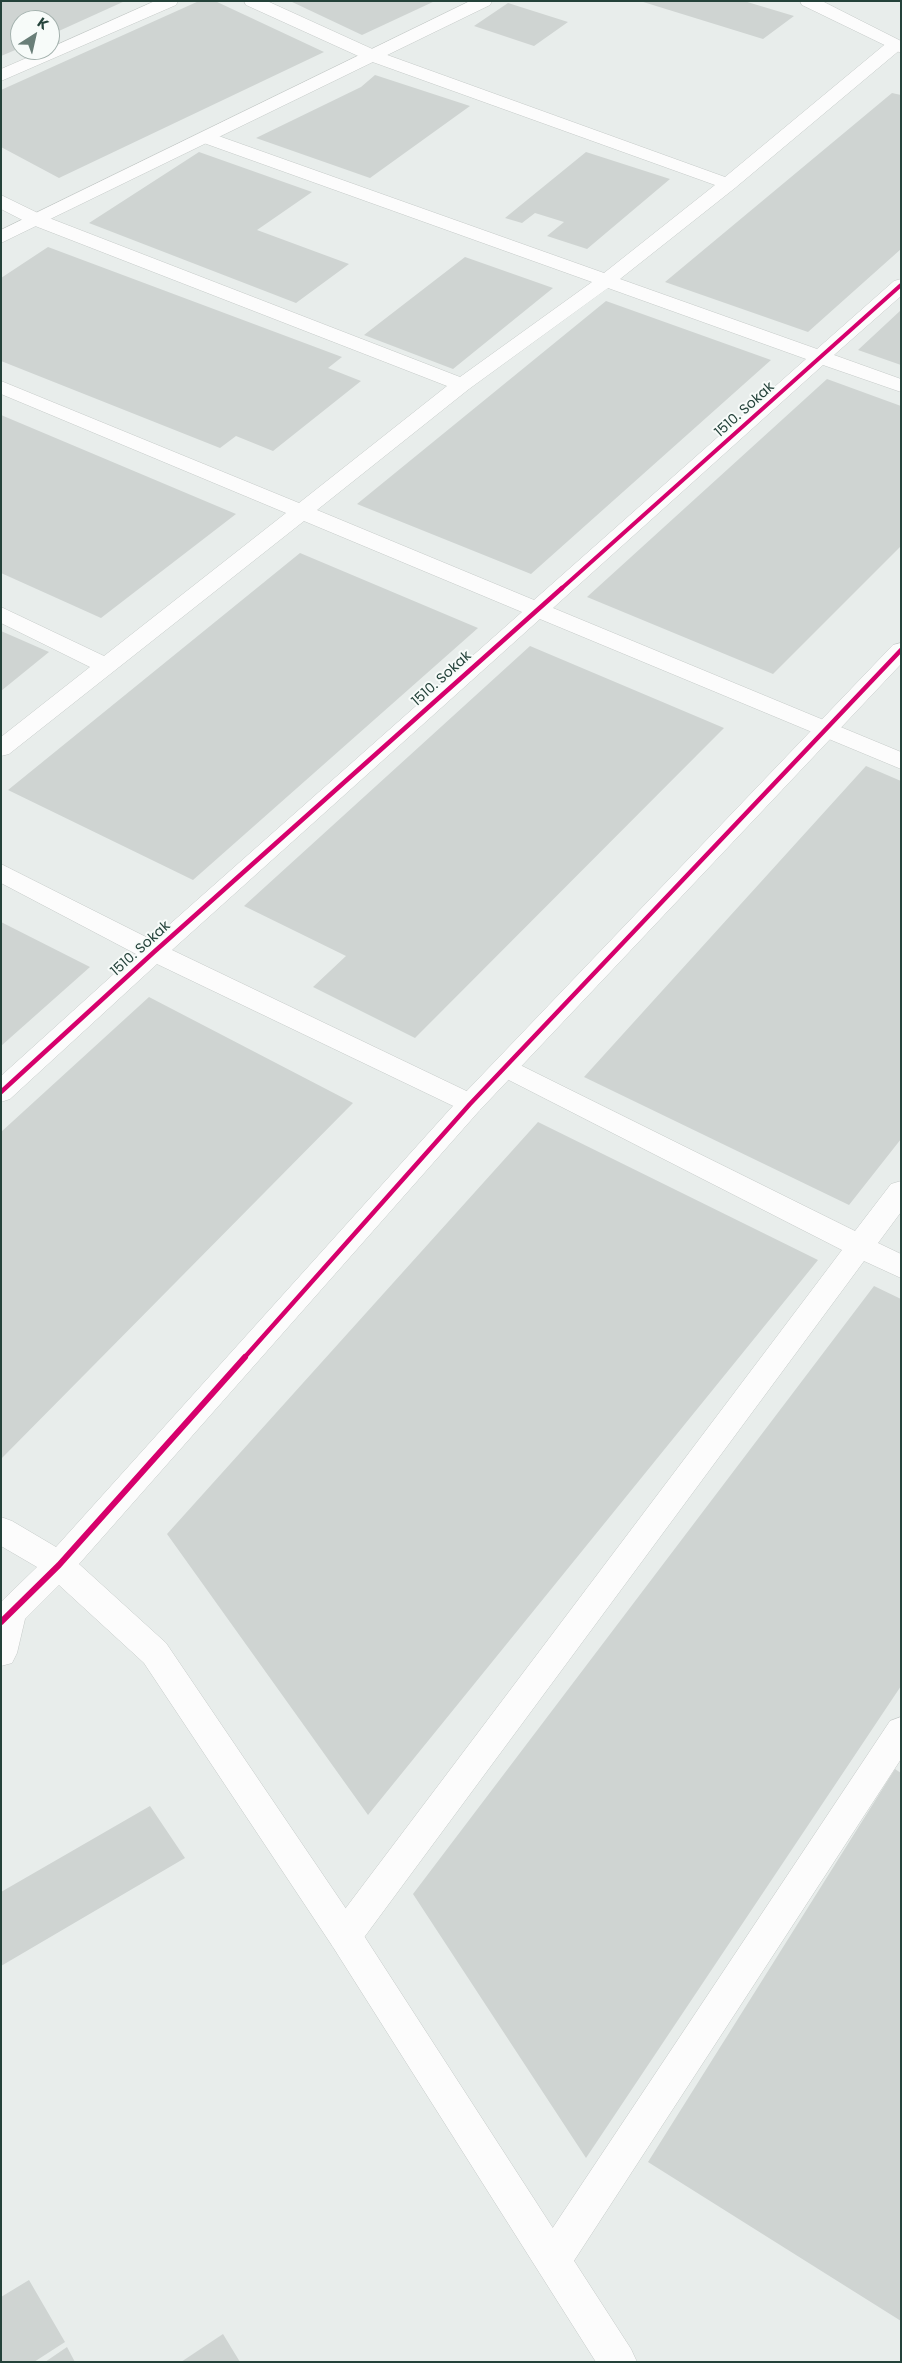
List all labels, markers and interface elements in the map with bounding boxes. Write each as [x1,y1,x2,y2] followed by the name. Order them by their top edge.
[10,10,60,60] north arrow
[33,13,53,35] text: K
[712,379,778,441] street label: 1510. Sokak
[409,648,475,710] street label: 1510. Sokak
[108,918,174,980] street label: 1510. Sokak

